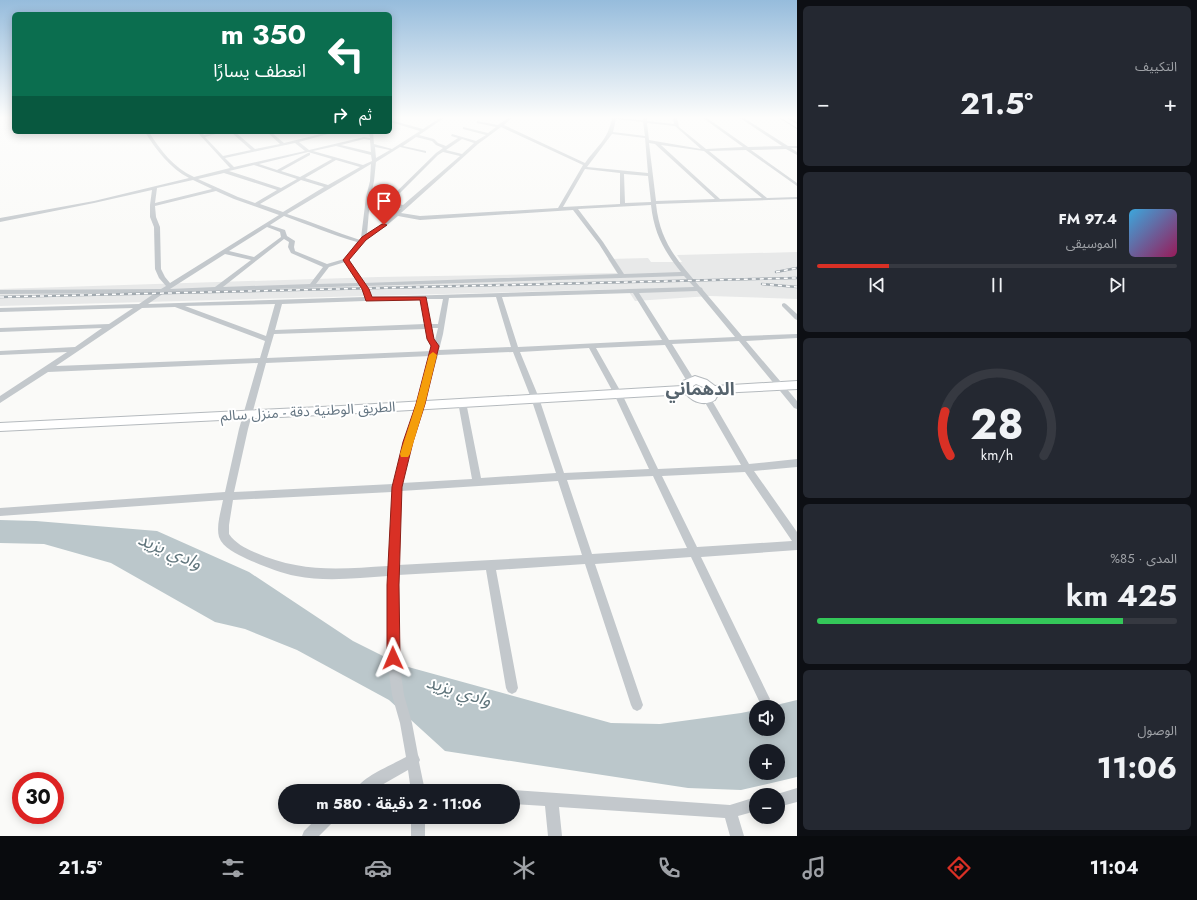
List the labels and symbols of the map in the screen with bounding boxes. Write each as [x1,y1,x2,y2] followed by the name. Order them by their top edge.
[367,184,401,225] pin
[665,376,735,403] district label: الدهماني
[220,396,396,427] street label: الطريق الوطنية دقة - منزل سالم
[134,526,206,577] water label: وادي يزيد
[372,637,414,679] position arrow
[423,669,495,714] water label: وادي يزيد
[12,772,64,824] speed limit sign: 30

